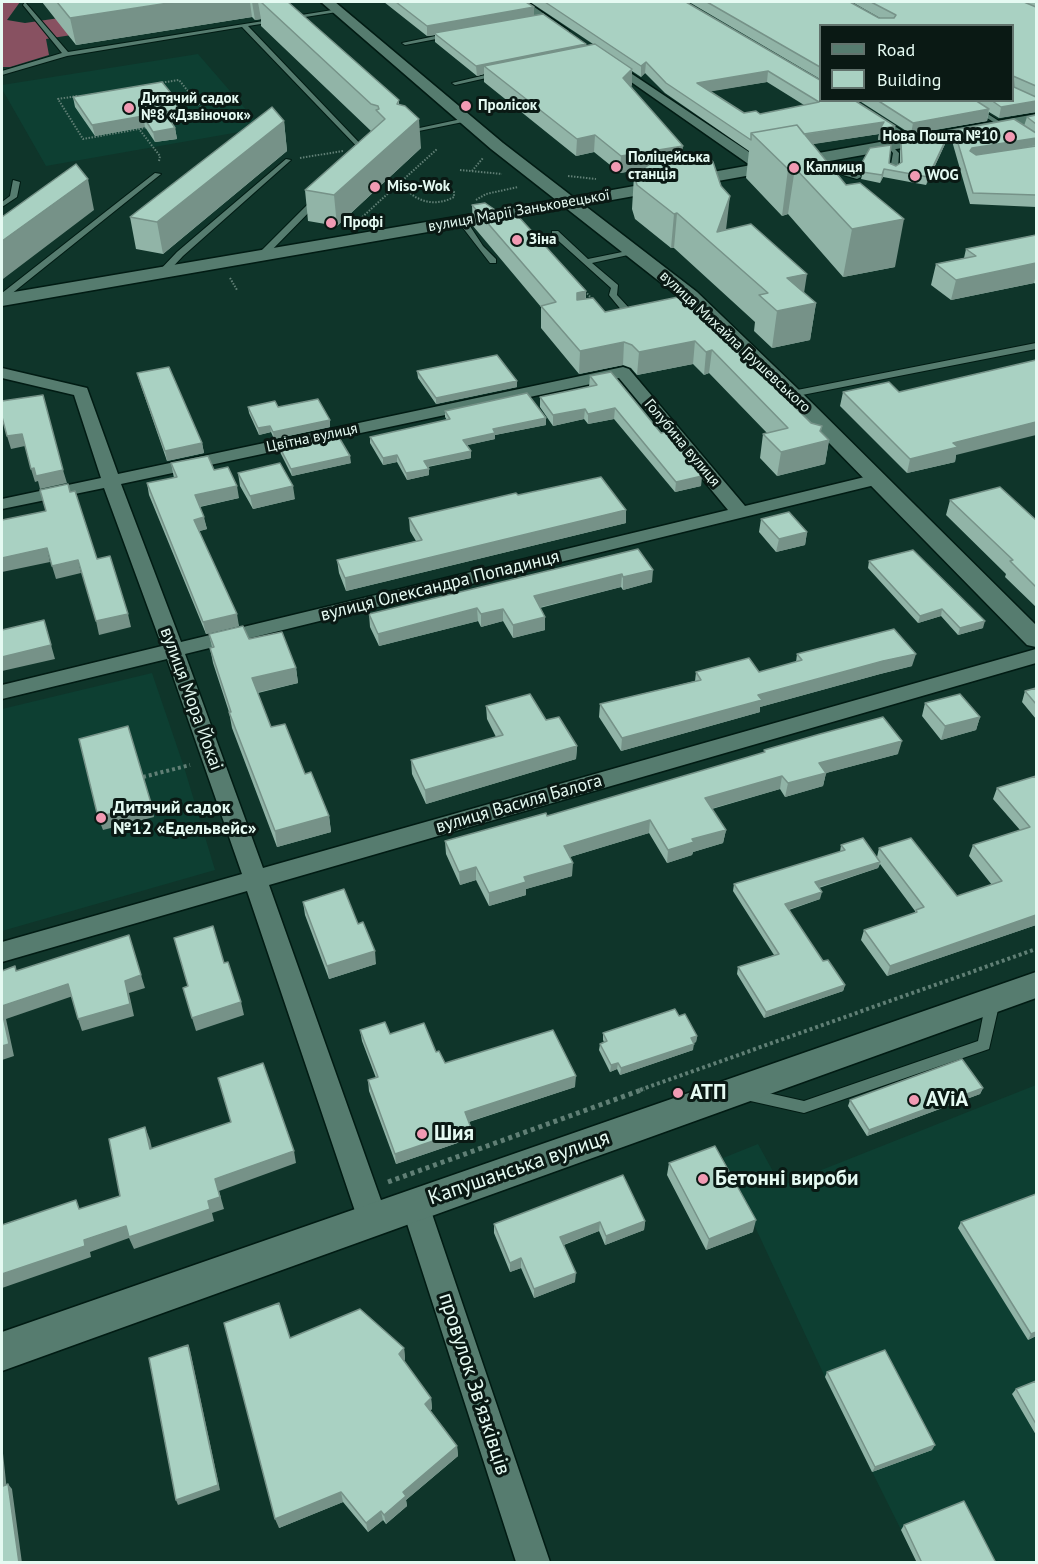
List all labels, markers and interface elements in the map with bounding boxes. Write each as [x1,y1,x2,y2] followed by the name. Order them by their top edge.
[819,24,1014,102] legend
[877,38,915,61] text: Road
[877,68,941,91] text: Building
[141,90,251,125] place label: Дитячий садок №8 «Дзвіночок»
[478,97,537,115] place label: Пролісок
[459,99,473,113] marker: Пролісок
[122,101,136,115] marker: Дитячий садок №8 «Дзвіночок»
[883,128,998,146] place label: Нова Пошта №10
[1003,130,1017,144] marker: Нова Пошта №10
[628,149,710,184] place label: Поліцейська станція
[806,159,863,177] place label: Каплиця
[609,160,623,174] marker: Поліцейська станція
[787,161,801,175] marker: Каплиця
[927,167,959,185] place label: WOG
[908,169,922,183] marker: WOG
[387,178,450,196] place label: Miso-Wok
[368,180,382,194] marker: Miso-Wok
[427,186,611,236] street label: вулиця Марії Заньковецької
[343,214,383,232] place label: Профі
[324,216,338,230] marker: Профі
[529,231,556,249] place label: Зіна
[510,233,524,247] marker: Зіна
[656,267,814,417] street label: вулиця Михайла Грушевського
[640,396,724,490] street label: Голубина вулиця
[265,420,359,456] street label: Цвітна вулиця
[318,546,562,626] street label: вулиця Олександра Попадинця
[155,624,227,774] street label: вулиця Мора Йокаі
[433,770,605,838] street label: вулиця Василя Балога
[113,797,257,840] place label: Дитячий садок №12 «Едельвейс»
[94,811,108,825] marker: Дитячий садок №12 «Едельвейс»
[690,1080,726,1106] place label: АТП
[671,1086,685,1100] marker: АТП
[926,1087,968,1113] place label: AViA
[907,1093,921,1107] marker: AViA
[434,1121,474,1147] place label: Шия
[425,1125,613,1211] street label: Капушанська вулиця
[415,1127,429,1141] marker: Шия
[715,1166,858,1192] place label: Бетонні вироби
[696,1172,710,1186] marker: Бетонні вироби
[433,1290,515,1478] street label: провулок Звʼязківців

